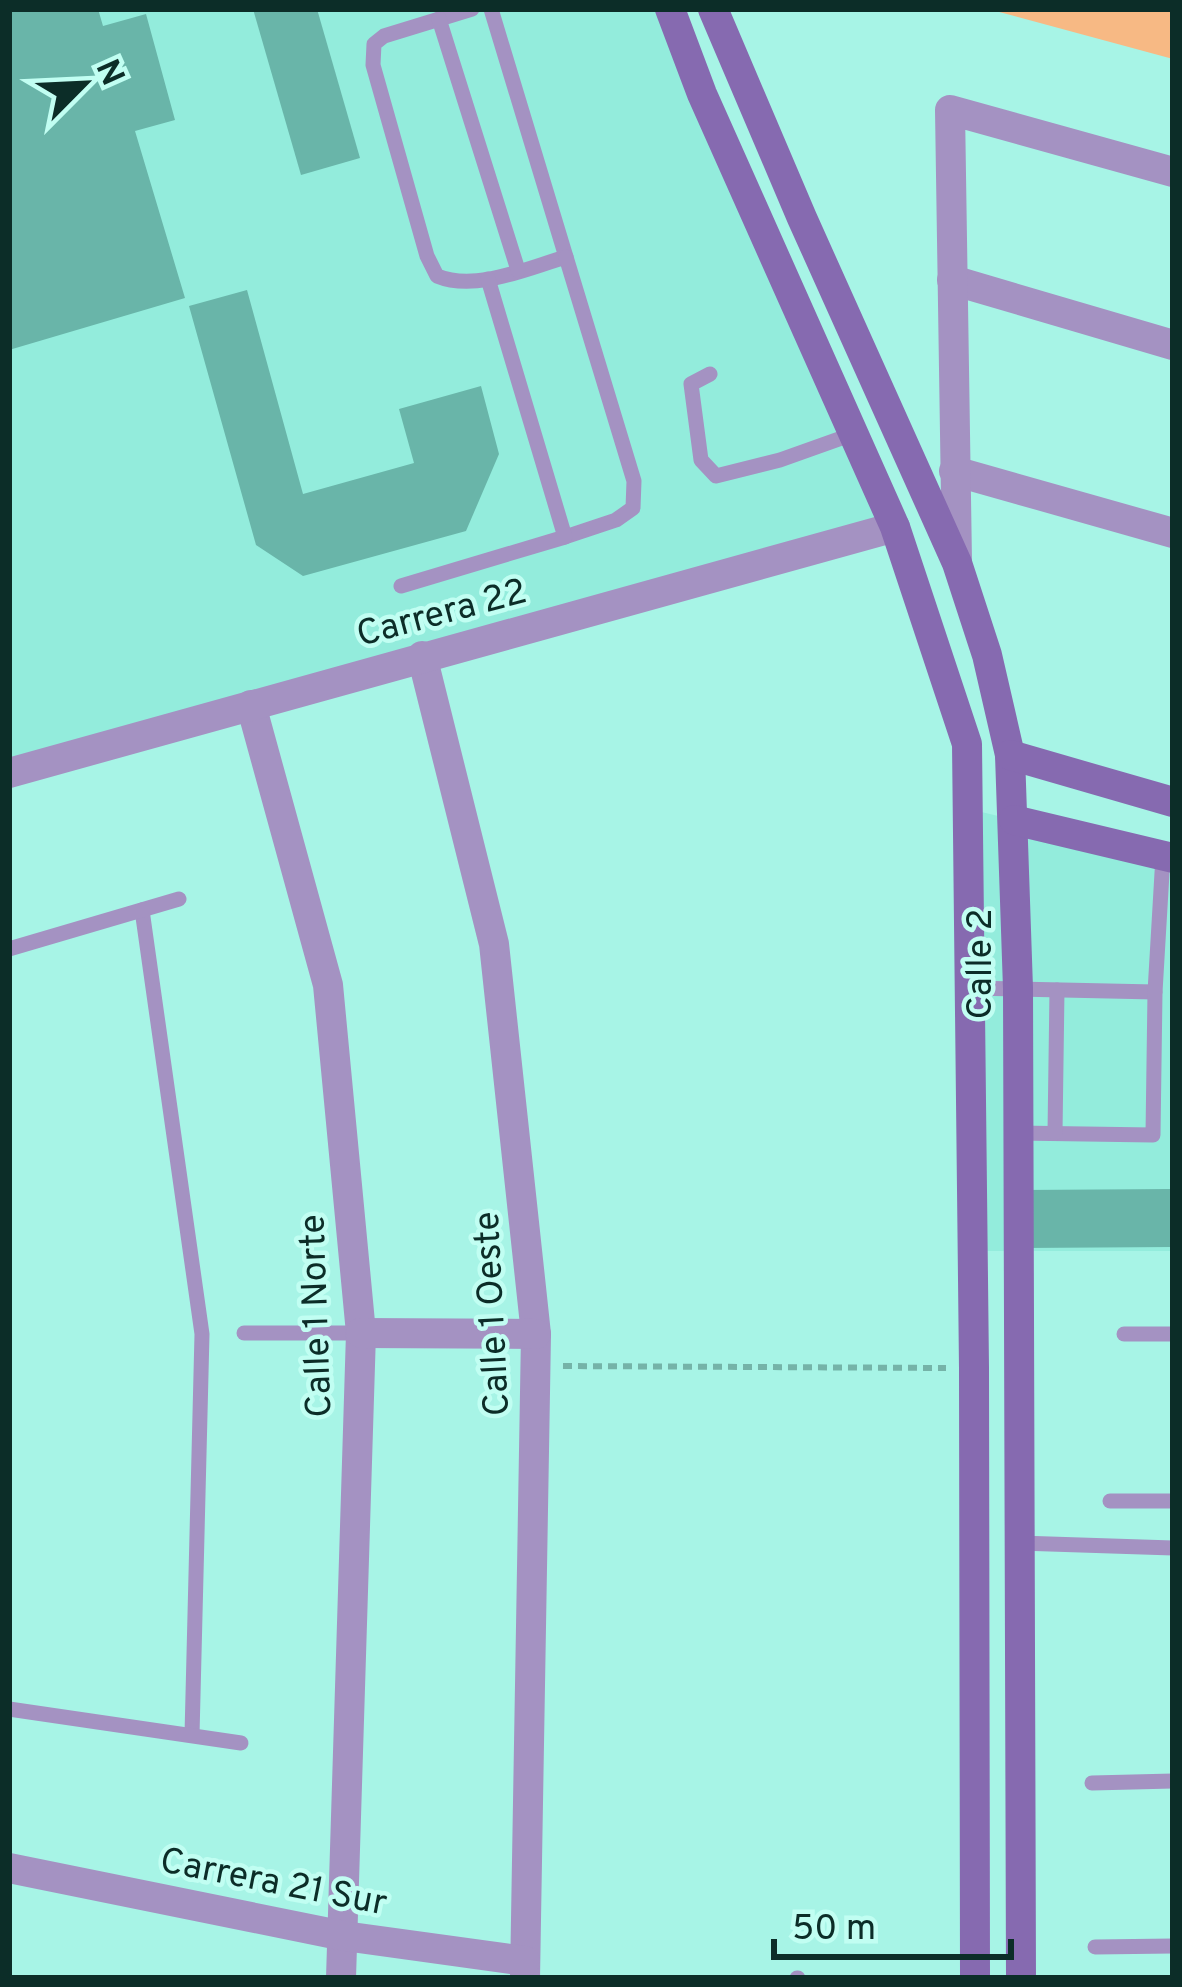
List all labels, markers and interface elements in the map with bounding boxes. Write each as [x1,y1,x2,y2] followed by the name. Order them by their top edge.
[24,24,144,144] north arrow
[84,54,132,93] text: N
[352,570,532,660] street label: Carrera 22
[959,909,1005,1019] street label: Calle 2
[466,1210,522,1417] street label: Calle 1 Oeste
[291,1213,345,1418] street label: Calle 1 Norte
[156,1839,391,1928] street label: Carrera 21 Sur
[774,1885,1011,1959] scale bar
[792,1907,876,1953] text: 50 m

